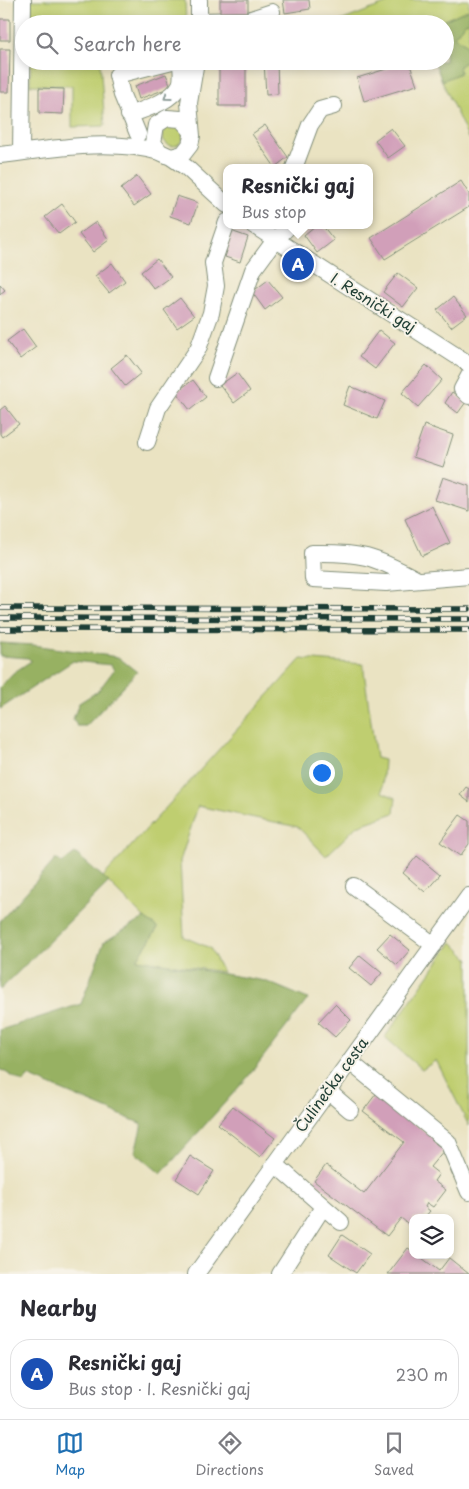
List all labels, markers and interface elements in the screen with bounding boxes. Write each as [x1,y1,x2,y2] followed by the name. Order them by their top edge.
[15,15,454,70] search box
[33,29,61,57] icon: search
[73,29,182,57] text: Search here
[163,91,173,100] one-way arrow
[223,164,373,229] popup
[241,171,355,199] text: Resnički gaj
[241,199,306,223] text: Bus stop
[282,245,314,283] pin: A
[326,266,421,337] street label: I. Resnički gaj
[309,760,335,786] your location
[288,1031,374,1136] street label: Čulinečka cesta
[409,1214,454,1259] map controls
[409,1214,454,1259] button: layers
[20,1291,97,1323] text: Nearby
[68,1348,181,1376] text: Resnički gaj
[31,1362,43,1386] text: A
[396,1362,448,1386] text: 230 m
[68,1376,251,1400] text: Bus stop · I. Resnički gaj
[55,1429,85,1480] tab: Map
[196,1429,264,1480] tab: Directions
[374,1429,414,1480] tab: Saved

